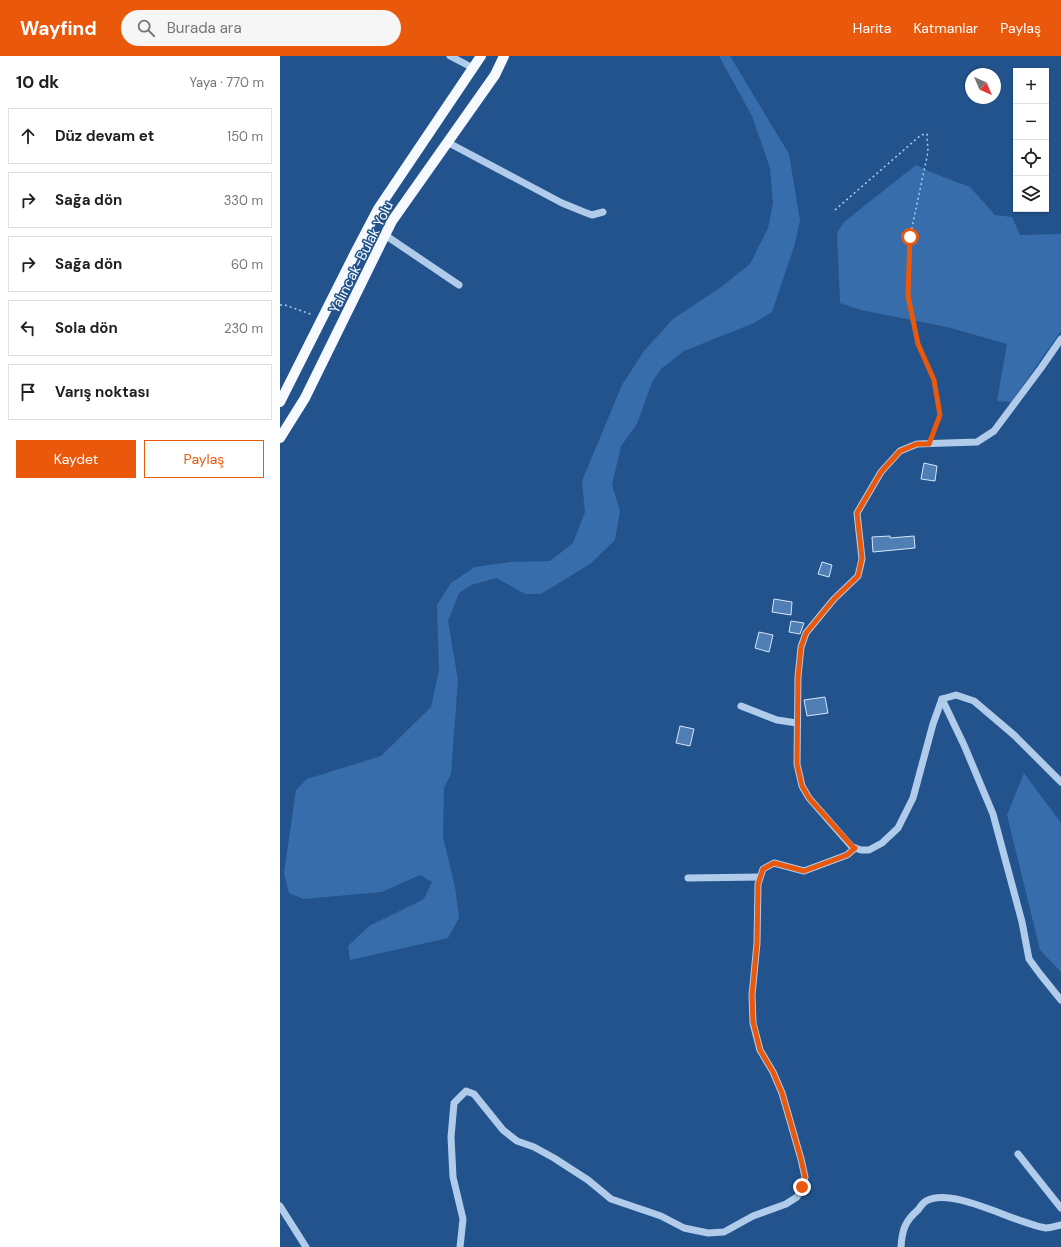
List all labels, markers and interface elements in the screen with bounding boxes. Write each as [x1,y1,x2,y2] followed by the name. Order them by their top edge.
[121,10,401,46] search box
[20,16,97,41] text: Wayfind
[135,17,157,39] icon: search
[167,18,242,38] text: Burada ara
[853,19,891,37] text: Harita
[913,19,978,37] text: Katmanlar
[1000,19,1041,37] text: Paylaş
[965,68,1001,104] north arrow
[1013,68,1049,212] map controls
[1013,68,1049,104] button: +
[16,71,59,93] text: 10 dk
[190,74,264,91] text: Yaya · 770 m
[1013,104,1049,140] button: −
[17,125,39,147] icon: ahead
[55,126,154,146] text: Düz devam et
[227,128,263,145] text: 150 m
[1013,140,1049,176] button: locate
[1013,176,1049,212] button: layers
[17,189,39,211] icon: right
[55,190,122,210] text: Sağa dön
[224,192,263,209] text: 330 m
[325,198,397,316] street label: Yalıncak-Bulak Yolu
[901,228,919,246] route start
[17,253,39,275] icon: right
[55,254,122,274] text: Sağa dön
[231,256,263,273] text: 60 m
[17,317,39,339] icon: left
[55,318,118,338] text: Sola dön
[224,320,263,337] text: 230 m
[17,381,39,403] icon: arrive
[55,382,149,402] text: Varış noktası
[16,440,136,478] button: Kaydet
[144,440,264,478] button: Paylaş
[793,1178,811,1196] route end

